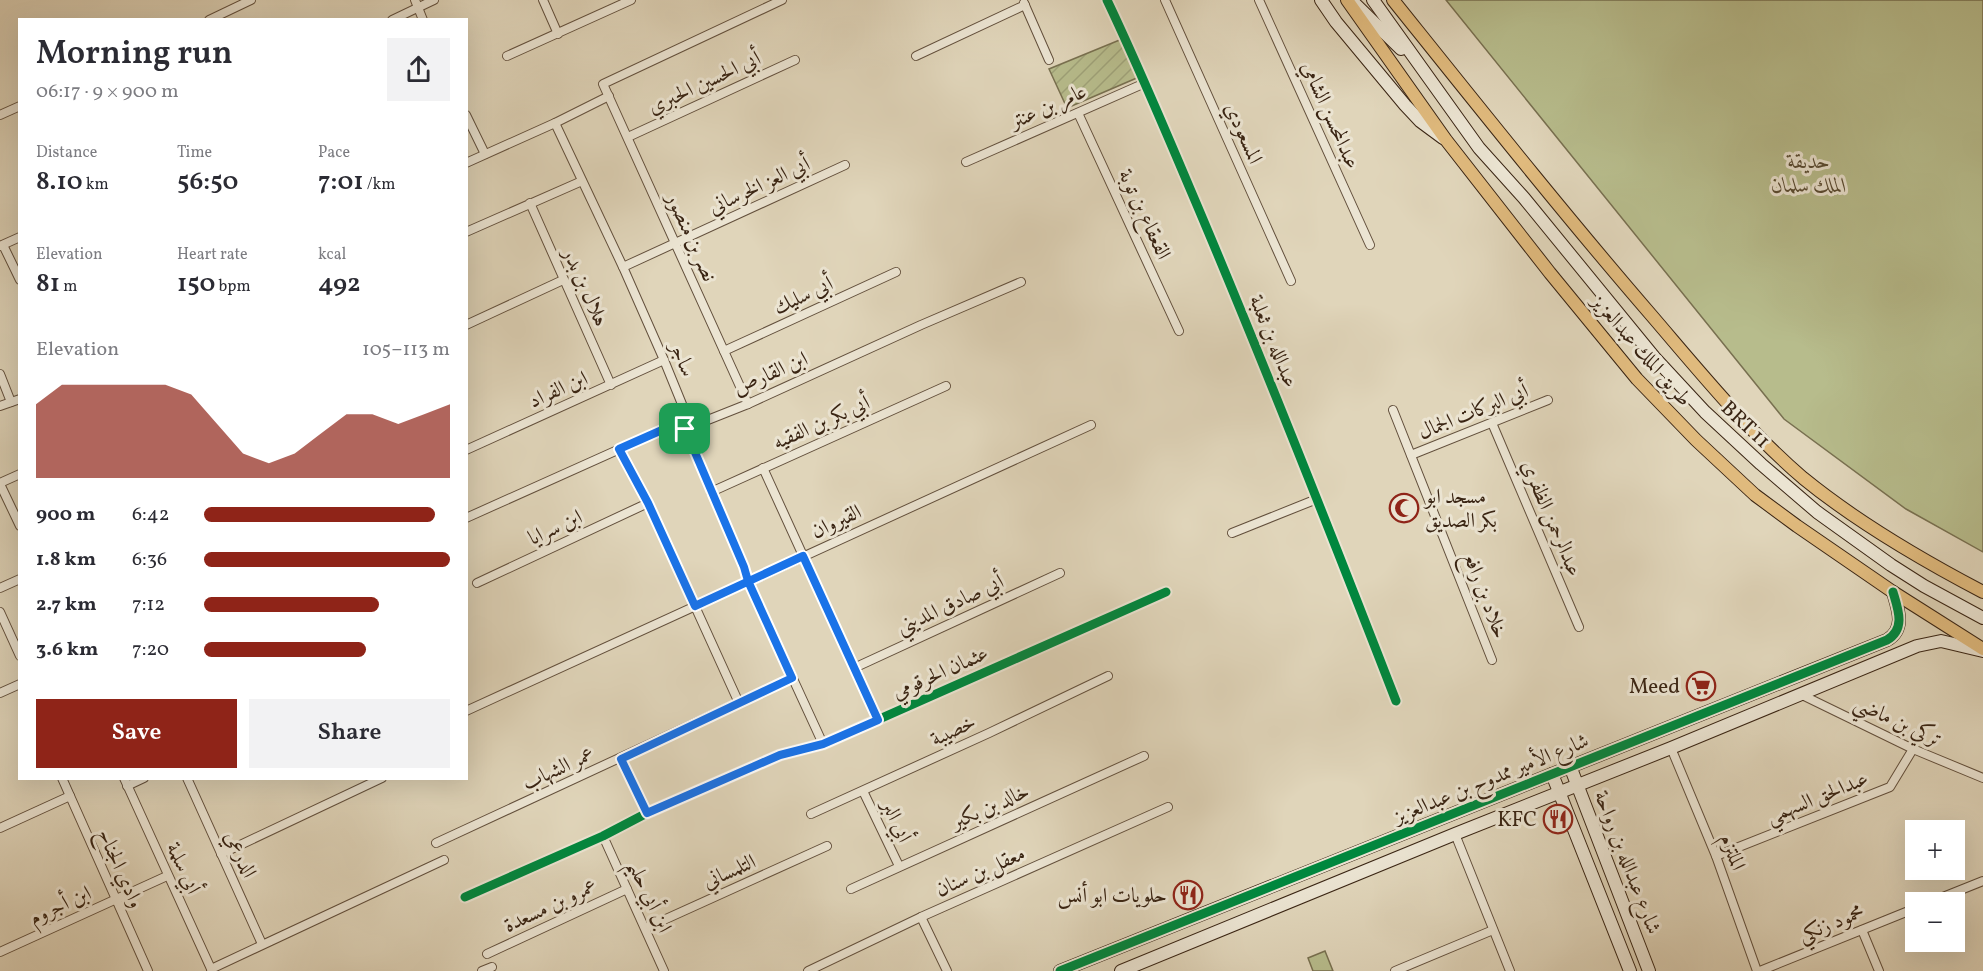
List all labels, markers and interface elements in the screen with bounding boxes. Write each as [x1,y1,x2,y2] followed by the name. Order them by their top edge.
[36,32,233,78] text: Morning run
[387,38,450,101] button: share
[642,43,766,123] street label: أبي الحسين الحبري
[1292,57,1366,174] street label: عبدالمحسن الشامي
[36,78,179,106] text: 06:17 · 9 × 900 m
[1004,78,1091,138] street label: عامر بن عنتر
[1216,98,1269,169] street label: المسعودي
[36,142,97,164] text: Distance
[177,142,212,164] text: Time
[318,142,350,164] text: Pace
[703,148,816,223] street label: أبي العز الخرساني
[1771,148,1847,201] park label: حديقة الملك سلمان
[36,164,83,200] text: 8.10
[177,164,238,200] text: 56:50
[318,164,364,200] text: 7:01
[1108,165,1177,266] street label: القعقاع بن توبة
[83,174,109,196] text: km
[364,174,395,196] text: /km
[657,187,723,287] street label: نصر بن منصور
[554,242,615,331] street label: هلال بن بدر
[36,244,103,266] text: Elevation
[177,244,248,266] text: Heart rate
[318,244,346,266] text: kcal
[36,266,60,302] text: 81
[177,266,215,302] text: 150
[318,266,361,302] text: 492
[768,268,839,324] street label: أبي سليك
[60,276,77,298] text: m
[215,276,251,298] text: bpm
[1583,287,1698,413] street label: طريق الملك عبدالعزيز
[1241,291,1304,392] street label: عبدالله بن ثعلبة
[36,336,119,364] text: Elevation
[362,336,450,364] text: 105–113 m
[661,336,702,381] street label: ساجر
[729,345,813,404] street label: ابن القارص
[524,365,593,416] street label: ابن الفراد
[1413,375,1534,449] street label: أبي البركات الجمال
[768,387,875,459] street label: أبي بكر بن الفقيه
[1714,395,1776,456] street label: BRT 11
[659,403,710,454] pin
[668,412,701,445] icon: arrive
[1513,456,1588,581] street label: عبدالرحمن الظفري
[1423,483,1497,536] place label: مسجد ابو بكر الصديق
[1388,492,1420,524] mosque icon: مسجد ابو بكر الصديق
[807,498,867,547] street label: القيروان
[36,501,95,529] text: 900 m
[132,501,170,529] text: 6:42
[524,503,587,553] street label: ابن سرايا
[36,546,96,574] text: 1.8 km
[132,546,167,574] text: 6:36
[1452,548,1514,644] street label: خلاد بن رافع
[891,566,1010,646] street label: أبي صادق المديني
[36,591,97,619] text: 2.7 km
[132,591,165,619] text: 7:12
[36,636,98,664] text: 3.6 km
[132,636,169,664] text: 7:20
[888,639,994,708] street label: عثمان الحرقومي
[1685,670,1717,702] supermarket icon: Meed
[1629,673,1680,702] place label: Meed
[1847,689,1946,759] street label: تركي بن ماضي
[36,699,237,768] button: Save
[249,699,450,768] button: Share
[926,708,981,754] street label: خصيبة
[1387,725,1595,835] street label: شارع الأمير ممدوح بن عبدالعزيز
[518,740,599,799] street label: عمر الشهاب
[1762,765,1874,836] street label: عبدالحق السهمي
[945,777,1034,838] street label: خالد بن بكير
[1584,786,1667,939] street label: شارع عبدالله بن رواحة
[871,793,920,848] street label: أبي البر
[1542,803,1574,835] restaurant icon: KFC
[1497,806,1537,835] place label: KFC
[1905,820,1965,952] map controls
[1905,820,1965,880] button: +
[87,824,150,914] street label: وادي الجناح
[215,826,263,883] street label: الدرعي
[1710,830,1752,876] street label: الملتزم
[157,837,209,900] street label: أبي سلمة
[931,840,1030,905] street label: معقل بن سنان
[698,848,761,898] street label: التلمساني
[615,854,680,940] street label: ابن أبي حليم
[499,872,602,941] street label: عمرو بن مسعدة
[24,878,97,935] street label: ابن أجروم
[1172,879,1204,911] restaurant icon: حلويات ابو أنس
[1058,880,1167,911] place label: حلويات ابو أنس
[1905,892,1965,952] button: −
[1794,898,1870,953] street label: محمود زنكي

